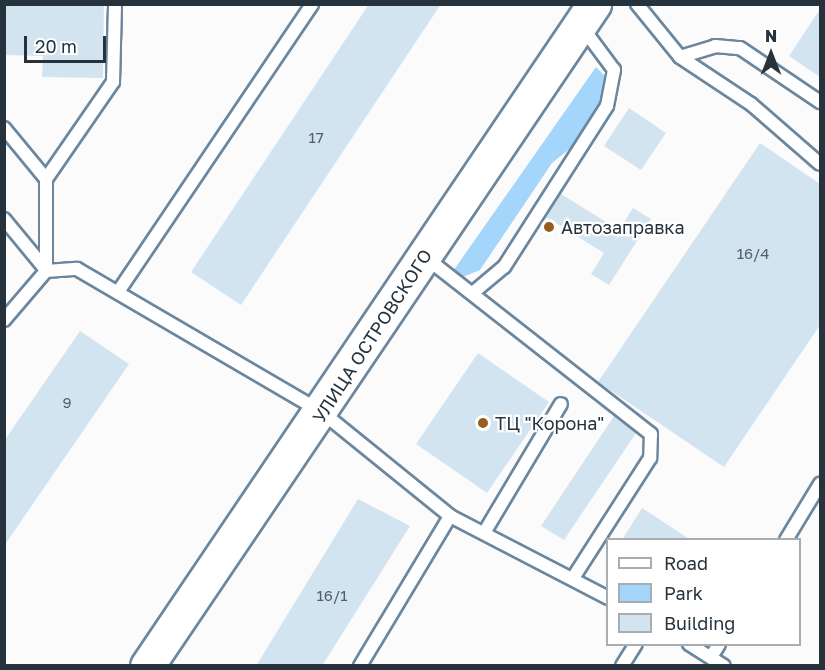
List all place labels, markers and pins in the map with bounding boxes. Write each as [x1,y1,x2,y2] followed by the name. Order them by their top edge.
[561,216,685,238] place label: Автозаправка
[542,220,556,234] marker: Автозаправка
[495,412,604,434] place label: ТЦ "Корона"
[476,416,490,430] marker: ТЦ "Корона"

